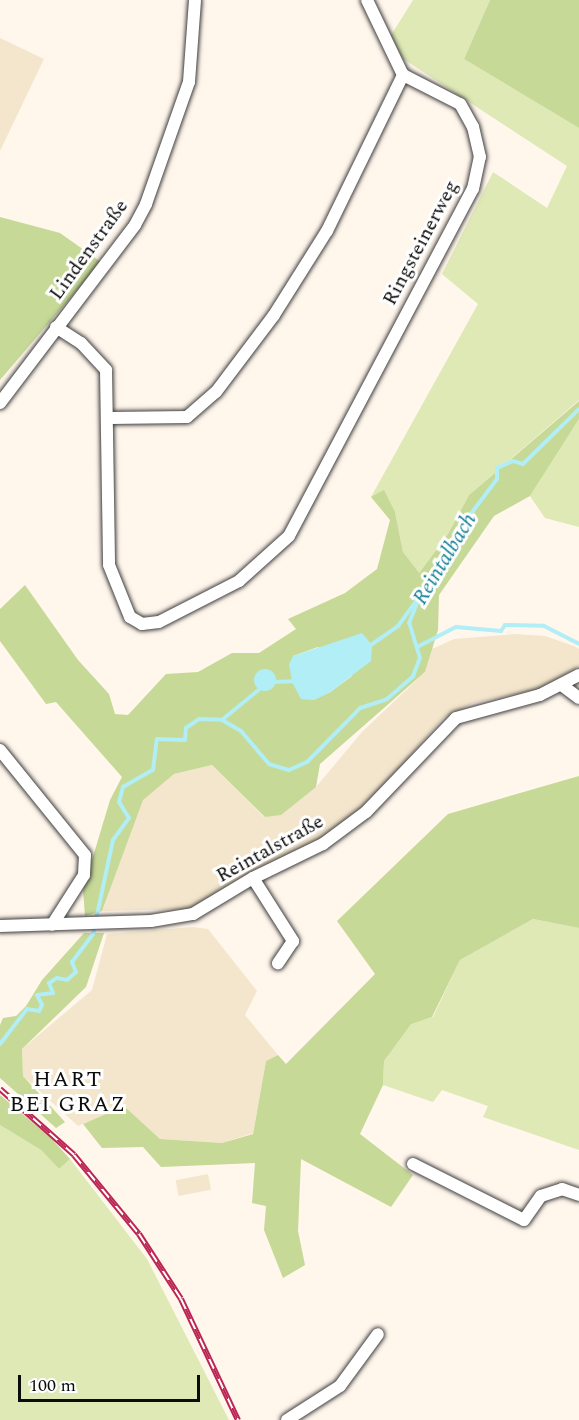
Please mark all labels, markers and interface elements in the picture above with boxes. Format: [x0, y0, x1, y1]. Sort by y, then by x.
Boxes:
street label: Ringsteinerweg [378, 176, 464, 310]
street label: Lindenstraße [44, 195, 134, 305]
water label: Reintalbach [408, 509, 482, 609]
street label: Reintalstraße [212, 810, 328, 888]
district label: HART BEI GRAZ [9, 1066, 127, 1118]
scale bar [21, 1363, 202, 1401]
text: 100 m [29, 1372, 76, 1399]

